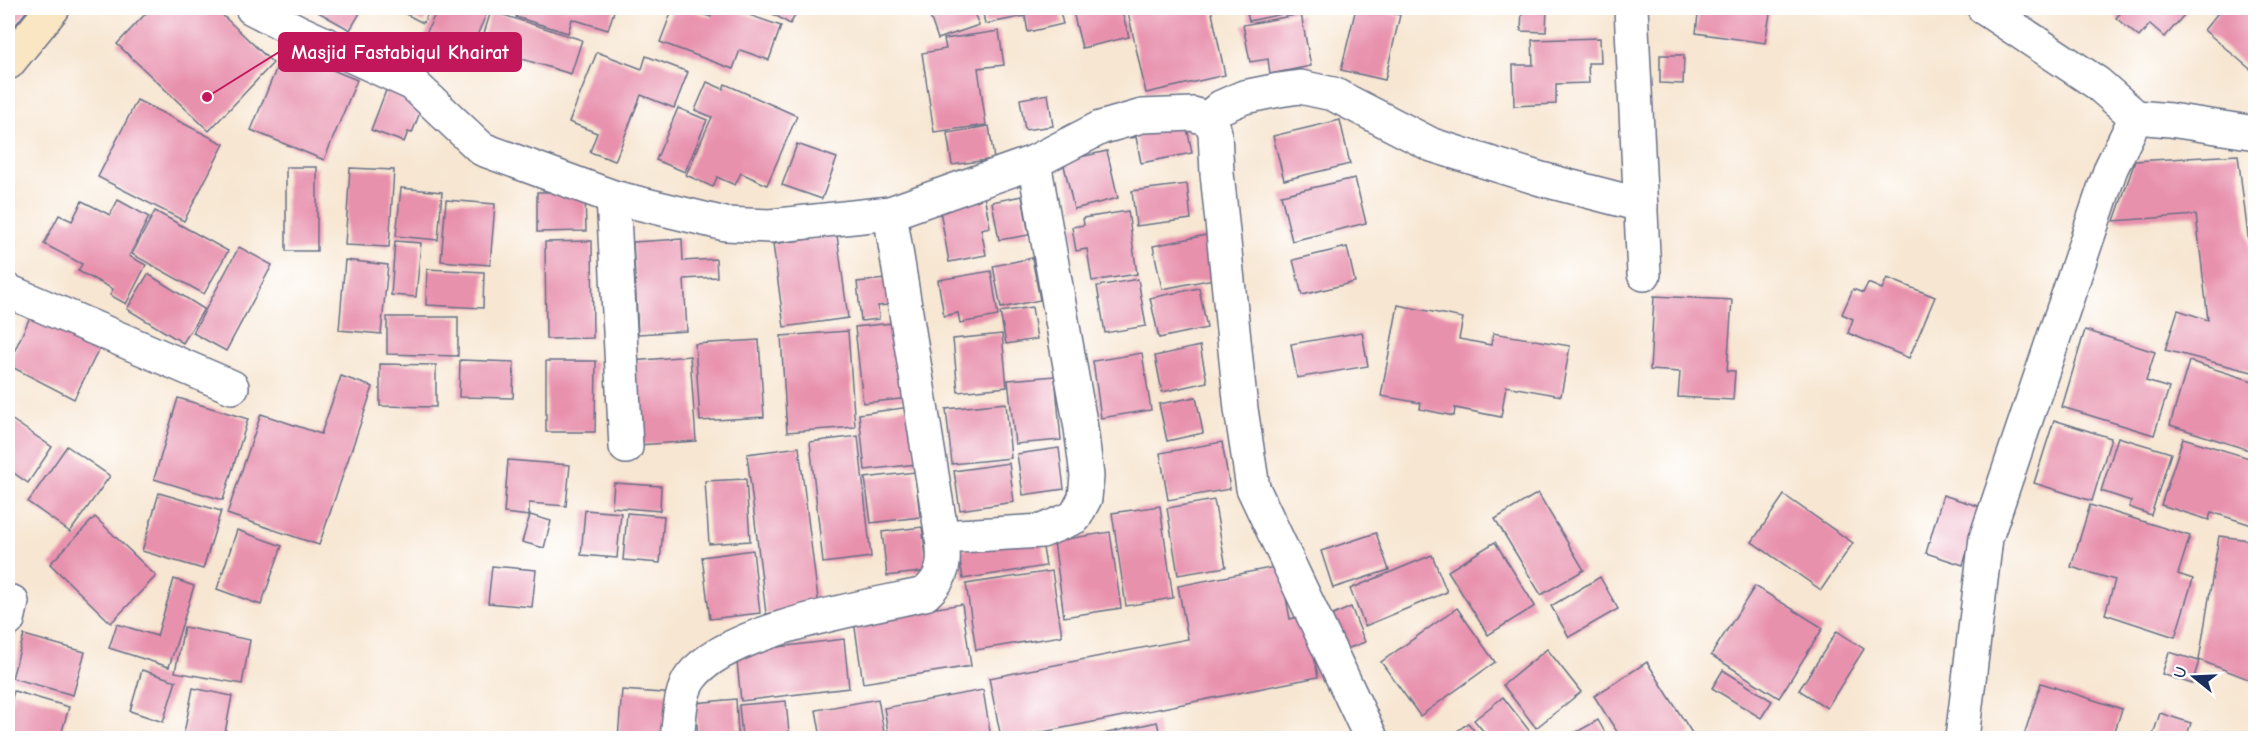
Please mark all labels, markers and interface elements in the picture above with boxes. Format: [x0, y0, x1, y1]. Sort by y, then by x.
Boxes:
callout: Masjid Fastabiqul Khairat [279, 33, 521, 71]
text: Masjid Fastabiqul Khairat [291, 41, 509, 64]
north arrow [2164, 647, 2224, 707]
text: U [2170, 665, 2191, 681]

